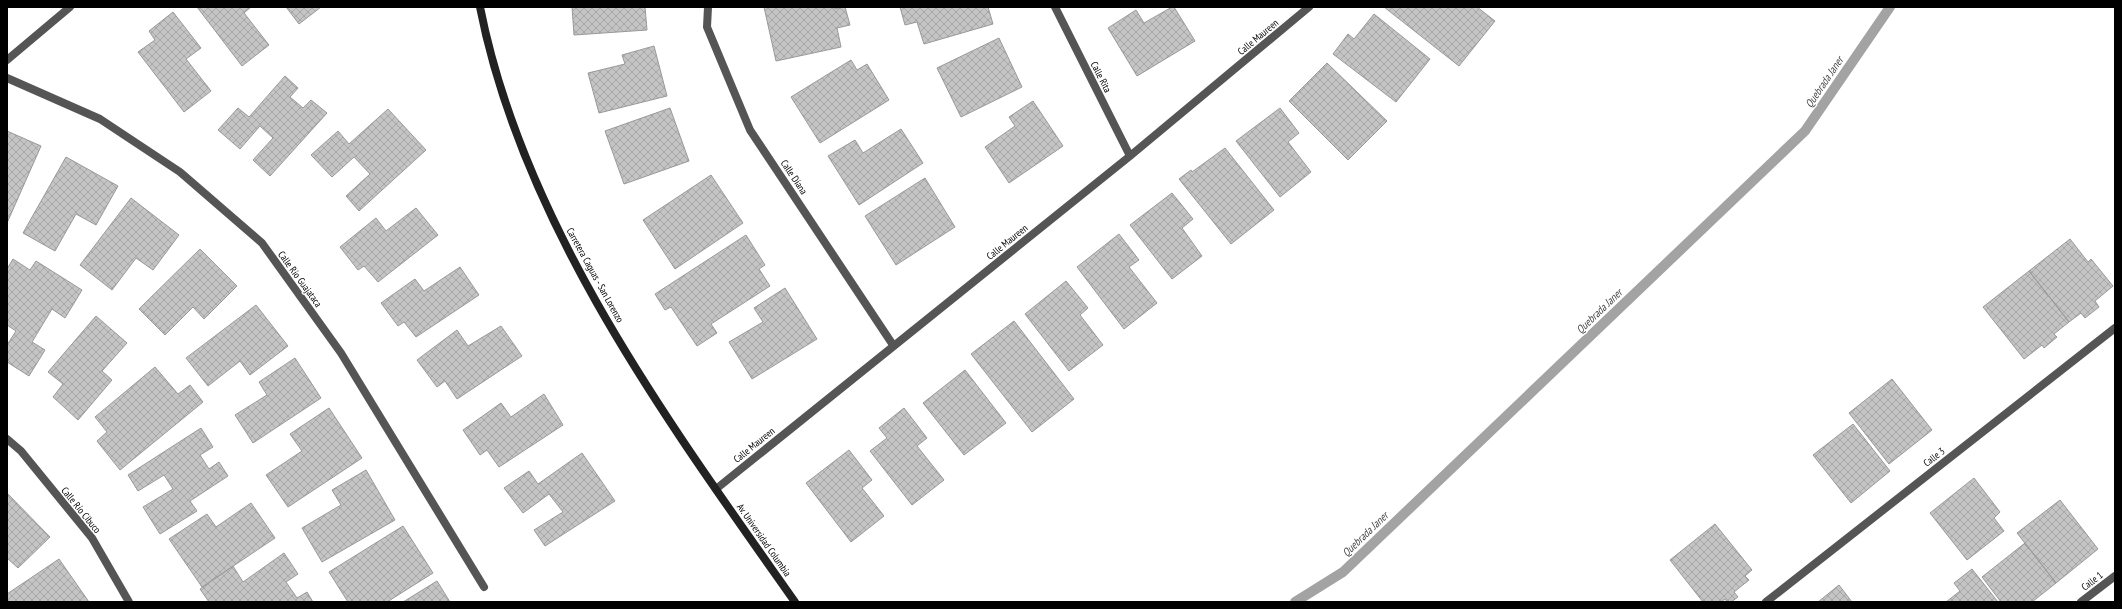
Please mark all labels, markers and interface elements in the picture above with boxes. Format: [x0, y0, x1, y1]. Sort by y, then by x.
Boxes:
street label: Calle Maureen [1235, 16, 1281, 58]
water label: Quebrada Janer [1802, 52, 1847, 110]
street label: Calle Rita [1088, 59, 1114, 95]
street label: Calle Diana [778, 157, 810, 197]
street label: Calle Maureen [984, 221, 1030, 263]
street label: Carretera Caguas - San Lorenzo [564, 225, 626, 325]
street label: Calle Río Guajataca [275, 248, 325, 310]
water label: Quebrada Janer [1573, 284, 1626, 336]
street label: Calle Maureen [731, 424, 777, 466]
street label: Calle 3 [1921, 445, 1947, 469]
street label: Calle Río Cibuco [58, 484, 104, 536]
street label: Av. Universidad Columbia [734, 501, 794, 579]
water label: Quebrada Janer [1339, 507, 1392, 559]
street label: Calle 1 [2079, 569, 2105, 593]

